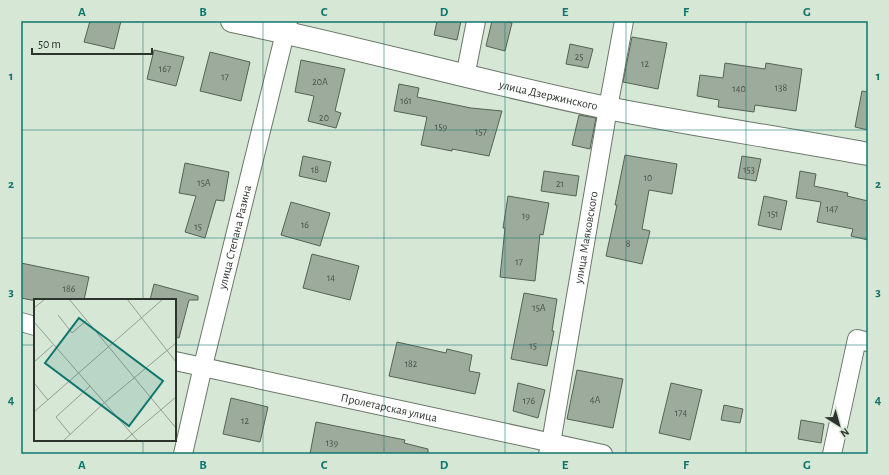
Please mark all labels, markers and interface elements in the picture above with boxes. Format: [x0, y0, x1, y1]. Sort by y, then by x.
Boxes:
text: A [78, 6, 86, 19]
text: B [199, 6, 207, 19]
text: C [321, 6, 328, 19]
text: D [440, 6, 449, 19]
text: E [562, 6, 569, 19]
text: F [683, 6, 690, 19]
text: G [803, 6, 811, 19]
scale bar [32, 30, 152, 56]
text: 50 m [38, 38, 61, 50]
house number: 25 [575, 52, 583, 62]
house number: 12 [641, 59, 649, 69]
house number: 167 [159, 64, 171, 74]
text: 1 [9, 70, 13, 83]
text: 1 [876, 70, 880, 83]
house number: 17 [221, 72, 229, 82]
house number: 20А [312, 77, 328, 87]
street label: улица Дзержинского [497, 78, 599, 112]
house number: 138 [775, 83, 787, 93]
house number: 140 [732, 84, 746, 94]
house number: 161 [400, 96, 412, 106]
house number: 20 [319, 113, 329, 123]
house number: 159 [435, 122, 447, 132]
house number: 157 [475, 127, 487, 137]
house number: 18 [311, 165, 319, 175]
house number: 153 [743, 165, 755, 175]
house number: 10 [644, 173, 652, 183]
text: 2 [8, 178, 14, 191]
house number: 15А [197, 178, 211, 188]
text: 2 [875, 178, 881, 191]
house number: 21 [556, 179, 564, 189]
street label: улица Степана Разина [216, 183, 253, 292]
street label: улица Маяковского [572, 190, 600, 285]
house number: 147 [826, 204, 838, 214]
house number: 151 [767, 209, 779, 219]
house number: 19 [522, 211, 530, 221]
house number: 16 [301, 220, 309, 230]
house number: 15 [194, 222, 202, 232]
house number: 8 [626, 239, 631, 249]
house number: 17 [515, 257, 523, 267]
house number: 14 [327, 273, 335, 283]
house number: 186 [63, 284, 76, 294]
text: 3 [8, 286, 14, 299]
text: 3 [875, 286, 881, 299]
inset map [34, 299, 176, 441]
house number: 15А [532, 303, 546, 313]
house number: 15 [529, 341, 537, 351]
house number: 182 [405, 359, 418, 369]
street label: Пролетарская улица [340, 391, 439, 424]
text: 4 [8, 394, 15, 407]
text: 4 [875, 394, 882, 407]
house number: 4А [590, 395, 600, 405]
house number: 176 [523, 396, 535, 406]
north arrow [819, 405, 859, 445]
house number: 174 [675, 408, 687, 418]
house number: 12 [241, 416, 249, 426]
text: N [838, 426, 851, 439]
house number: 139 [326, 438, 338, 448]
text: A [78, 459, 86, 472]
text: B [199, 459, 207, 472]
text: C [321, 459, 328, 472]
text: D [440, 459, 449, 472]
text: E [562, 459, 569, 472]
text: F [683, 459, 690, 472]
text: G [803, 459, 811, 472]

